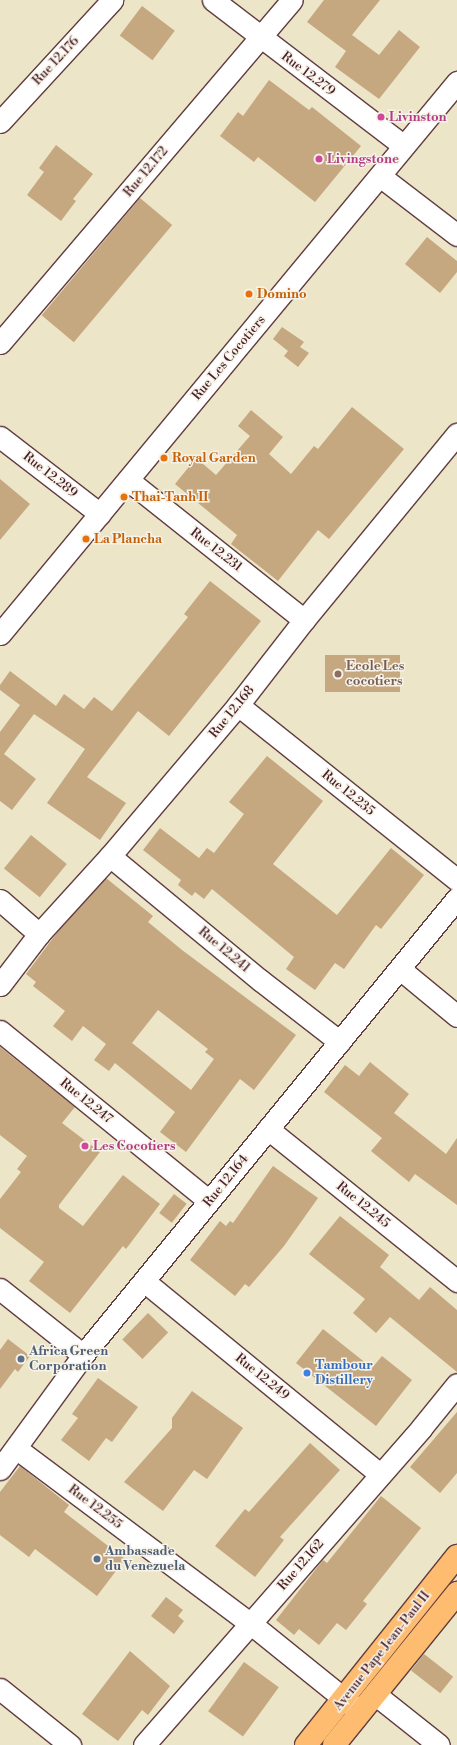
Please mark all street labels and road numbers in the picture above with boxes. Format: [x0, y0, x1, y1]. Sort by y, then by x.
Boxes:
street label: Rue 12.176 [29, 33, 83, 89]
street label: Rue 12.279 [278, 49, 338, 99]
street label: Rue 12.172 [120, 144, 172, 200]
street label: Rue Les Cocotiers [189, 312, 269, 404]
street label: Rue 12.289 [20, 449, 80, 501]
street label: Rue 12.231 [187, 525, 245, 575]
street label: Rue 12.168 [206, 683, 258, 741]
street label: Rue 12.235 [318, 767, 378, 819]
street label: Rue 12.241 [195, 924, 253, 976]
street label: Rue 12.247 [57, 1075, 115, 1127]
street label: Rue 12.164 [200, 1152, 252, 1210]
street label: Rue 12.245 [333, 1179, 393, 1231]
street label: Rue 12.249 [232, 1350, 292, 1404]
street label: Rue 12.255 [65, 1482, 125, 1532]
street label: Rue 12.162 [275, 1536, 327, 1594]
street label: Avenue Pape Jean-Paul II [331, 1588, 433, 1714]

